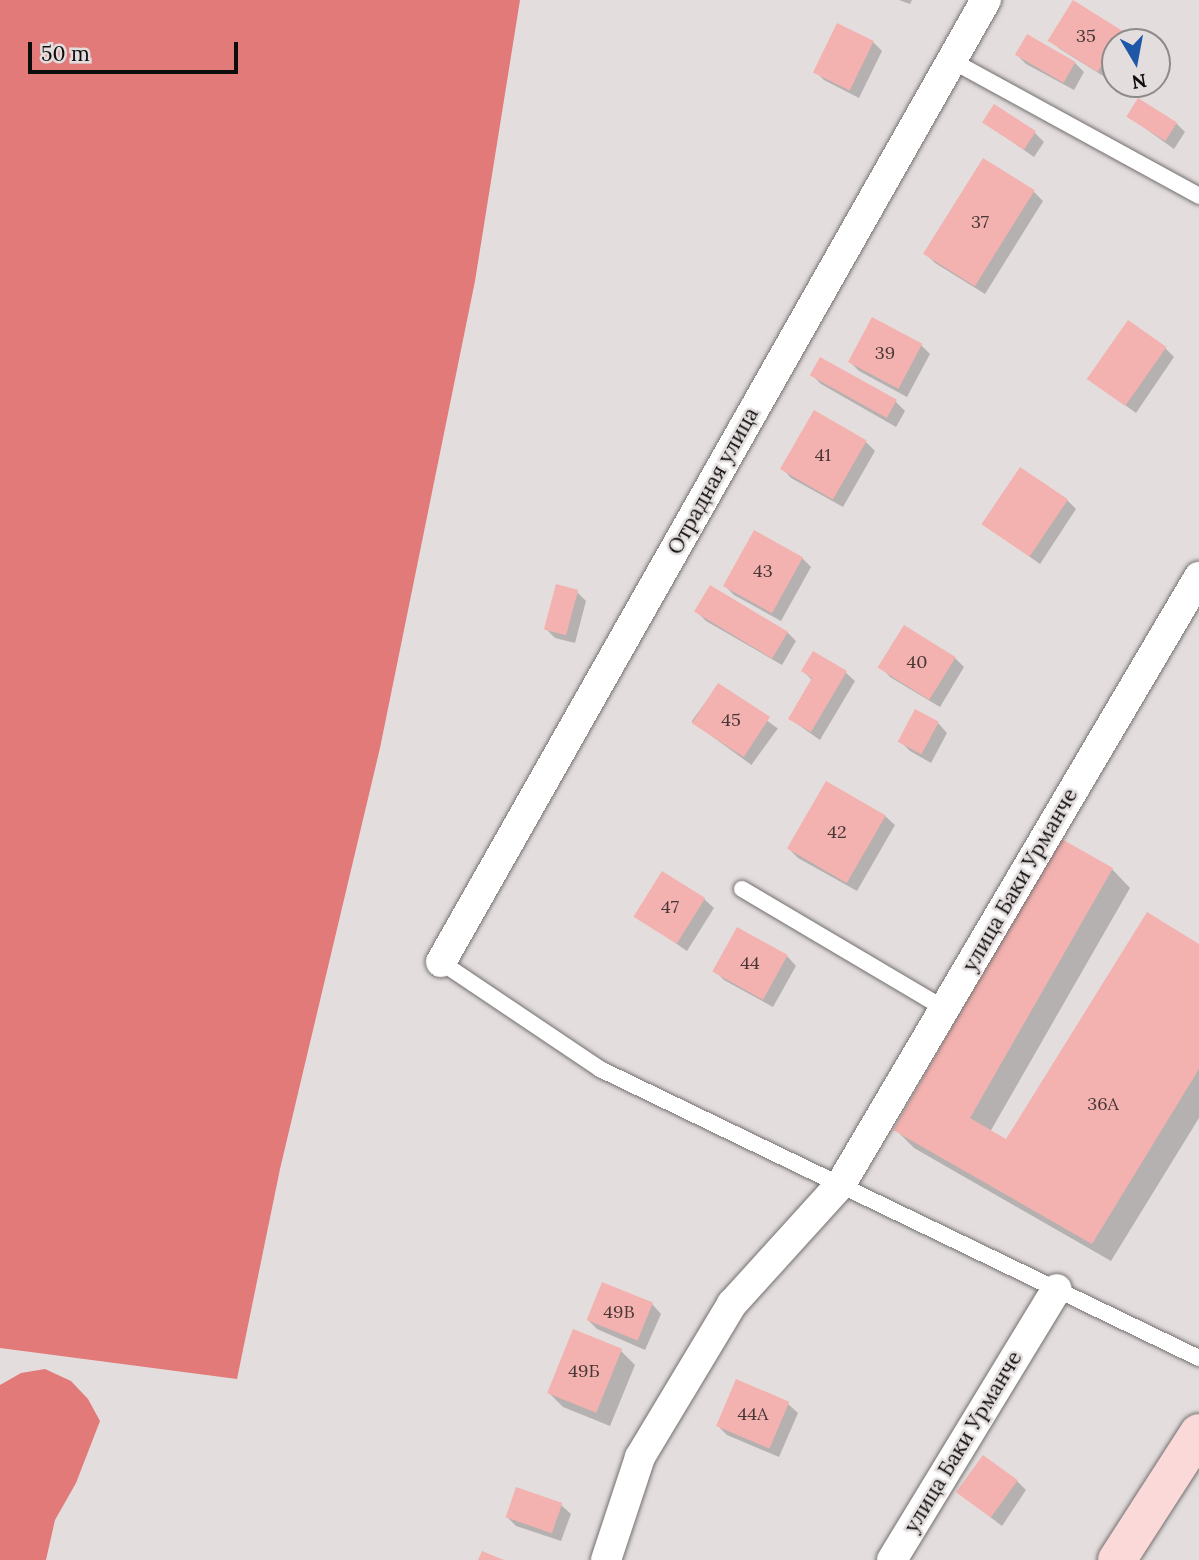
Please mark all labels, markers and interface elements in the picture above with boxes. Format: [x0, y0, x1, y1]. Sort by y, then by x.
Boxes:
house number: 35 [1076, 25, 1096, 47]
scale bar [32, 28, 242, 72]
north arrow [1101, 28, 1171, 98]
text: 50 m [41, 40, 90, 67]
text: N [1130, 69, 1149, 95]
house number: 37 [971, 211, 989, 233]
house number: 39 [875, 342, 895, 364]
street label: Отрадная улица [662, 403, 764, 559]
house number: 41 [815, 444, 831, 466]
house number: 43 [753, 560, 773, 582]
house number: 40 [907, 651, 927, 673]
house number: 45 [721, 709, 741, 731]
street label: улица Баки Урманче [957, 784, 1083, 976]
house number: 42 [827, 821, 847, 843]
house number: 47 [661, 896, 679, 918]
house number: 44 [740, 952, 760, 974]
house number: 36А [1087, 1093, 1119, 1115]
house number: 49В [603, 1301, 635, 1323]
street label: улица Баки Урманче [899, 1347, 1027, 1537]
house number: 49Б [568, 1360, 600, 1382]
house number: 44А [738, 1403, 768, 1425]

